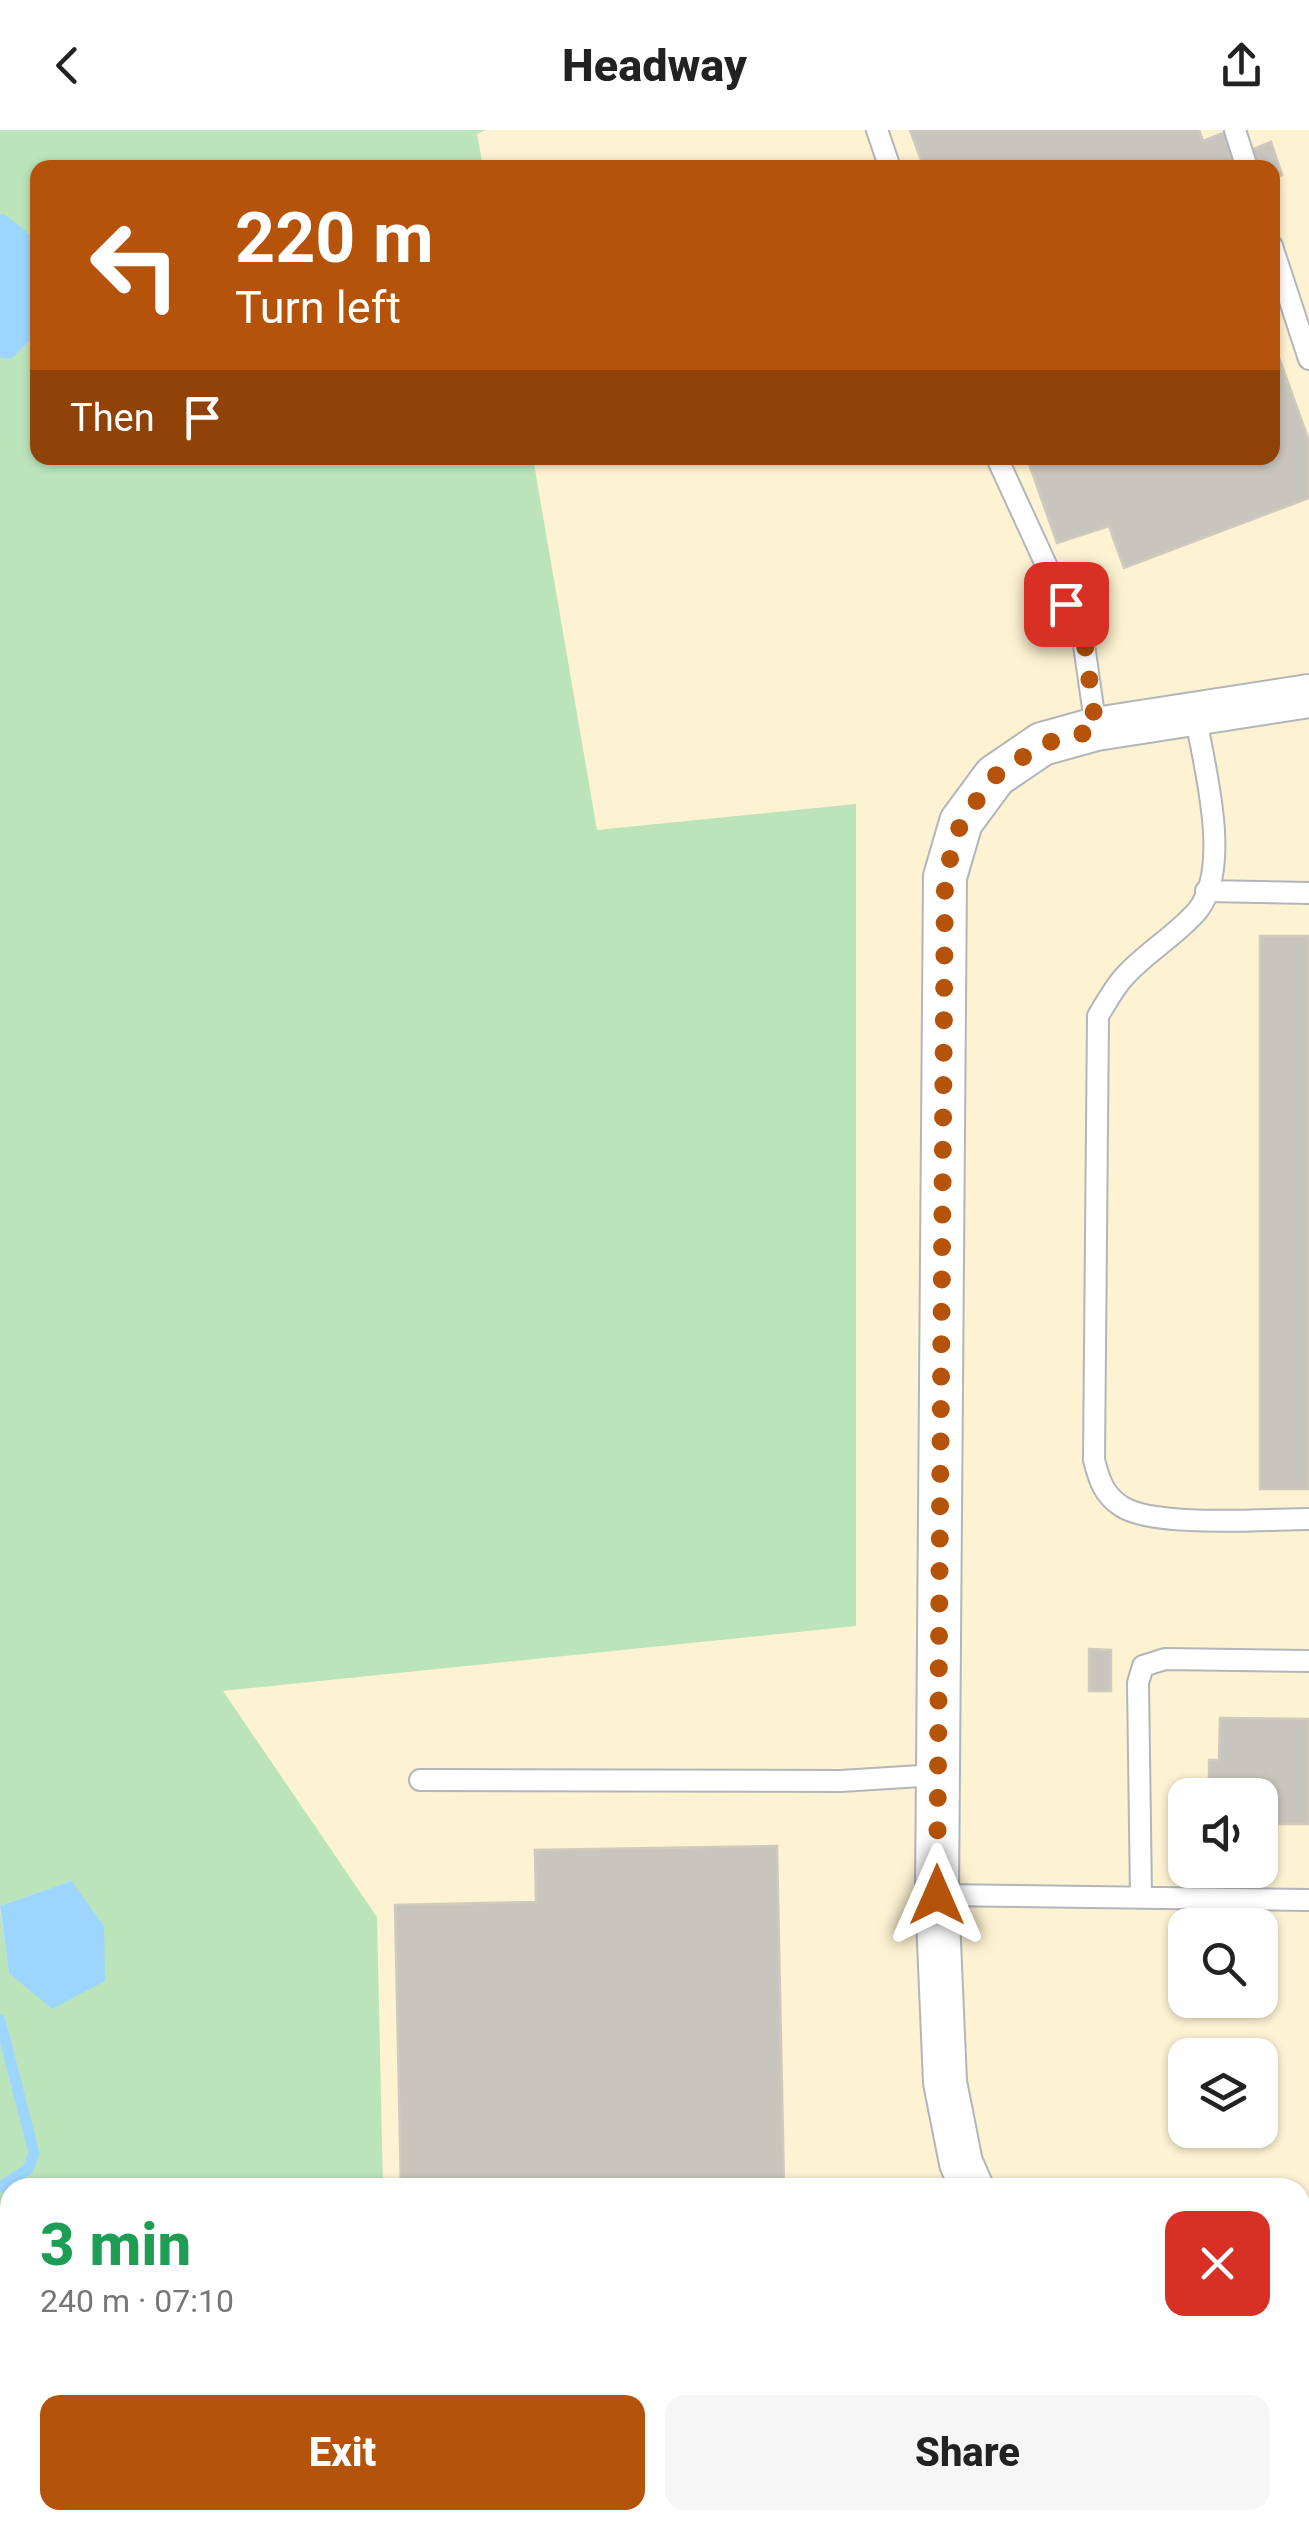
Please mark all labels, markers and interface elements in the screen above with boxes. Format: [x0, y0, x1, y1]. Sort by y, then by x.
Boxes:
icon: back [40, 38, 95, 93]
icon: share [1214, 38, 1269, 93]
text: Headway [562, 39, 747, 92]
text: 220 m [235, 197, 434, 279]
icon: left [70, 200, 200, 330]
text: Turn left [235, 281, 401, 334]
icon: arrive [175, 390, 230, 445]
text: Then [70, 396, 155, 440]
pin [1024, 562, 1109, 647]
icon: arrive [1039, 577, 1094, 632]
map controls [1168, 1778, 1278, 2148]
button: sound [1168, 1778, 1278, 1888]
position arrow [885, 1843, 989, 1947]
button: search [1168, 1908, 1278, 2018]
button: layers [1168, 2038, 1278, 2148]
text: 3 min [40, 2209, 191, 2280]
button: close [1165, 2211, 1270, 2316]
text: 240 m · 07:10 [40, 2282, 234, 2320]
button: Exit [40, 2395, 645, 2510]
button: Share [665, 2395, 1270, 2510]

